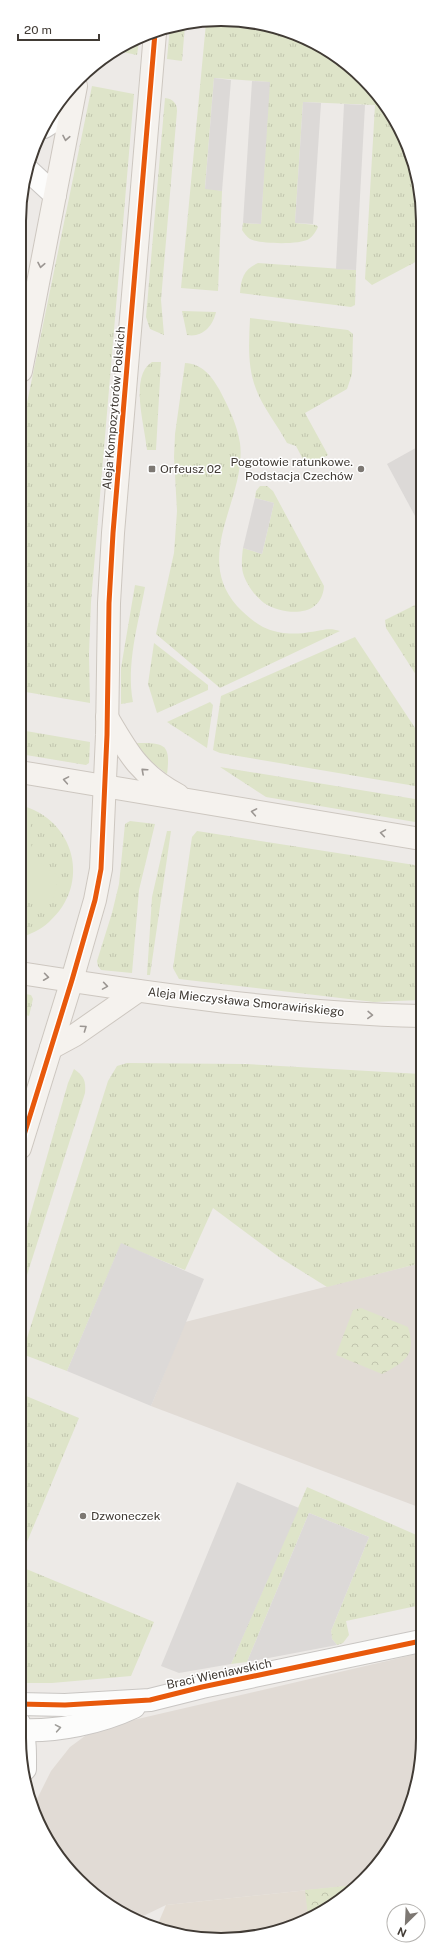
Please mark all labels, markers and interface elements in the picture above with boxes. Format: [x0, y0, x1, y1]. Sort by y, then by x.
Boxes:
scale bar [18, 16, 99, 42]
text: 20 m [24, 23, 52, 37]
one-way arrow [62, 135, 71, 141]
one-way arrow [38, 262, 46, 269]
street label: Aleja Kompozytorów Polskich [100, 326, 128, 490]
place label: Pogotowie ratunkowe. Podstacja Czechów [230, 455, 354, 483]
place label: Orfeusz 02 [160, 462, 221, 476]
marker: Orfeusz 02 [147, 464, 157, 474]
marker: Pogotowie ratunkowe. Podstacja Czechów [356, 464, 366, 474]
one-way arrow [141, 768, 149, 776]
one-way arrow [63, 776, 70, 784]
one-way arrow [251, 808, 258, 817]
one-way arrow [380, 829, 386, 838]
one-way arrow [43, 972, 49, 981]
one-way arrow [102, 981, 108, 989]
street label: Aleja Mieczysława Smorawińskiego [147, 985, 345, 1019]
one-way arrow [367, 1010, 373, 1019]
one-way arrow [80, 1025, 87, 1033]
place label: Dzwoneczek [91, 1509, 161, 1523]
marker: Dzwoneczek [78, 1511, 88, 1521]
street label: Braci Wieniawskich [165, 1656, 273, 1692]
one-way arrow [55, 1724, 61, 1733]
north arrow [386, 1903, 426, 1943]
text: N [396, 1925, 408, 1939]

